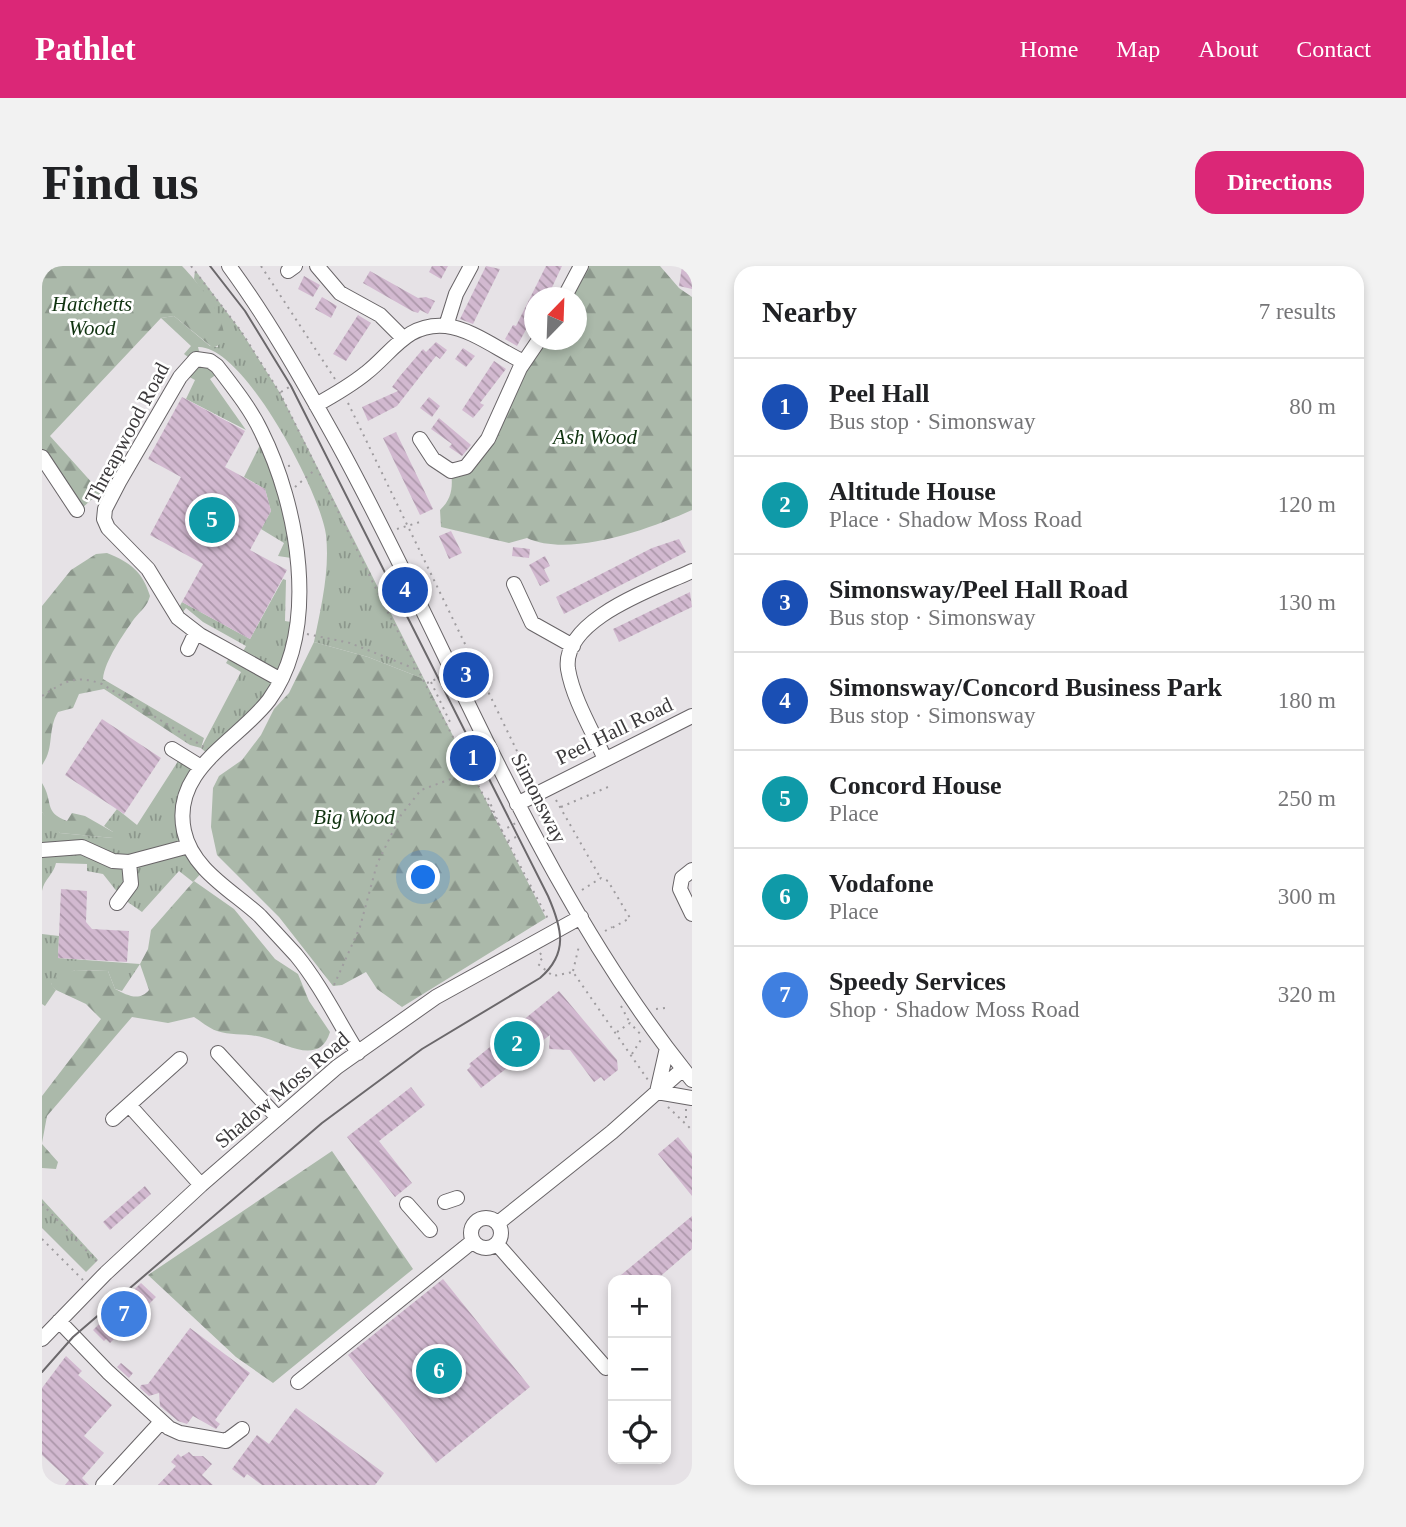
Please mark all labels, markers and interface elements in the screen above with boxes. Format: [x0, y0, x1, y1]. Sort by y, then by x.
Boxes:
text: Pathlet [35, 31, 136, 67]
text: Home [1020, 36, 1078, 62]
text: Map [1116, 36, 1160, 62]
text: About [1198, 36, 1258, 62]
text: Contact [1296, 36, 1371, 62]
button: Directions [1195, 151, 1364, 214]
text: Find us [42, 155, 199, 210]
north arrow [524, 287, 587, 350]
park label: Hatchetts Wood [51, 292, 132, 340]
text: Nearby [762, 295, 857, 328]
text: 7 results [1259, 299, 1336, 324]
street label: Threapwood Road [80, 358, 174, 507]
text: Peel Hall [829, 379, 929, 408]
text: 1 [779, 394, 791, 419]
text: 80 m [1289, 394, 1336, 419]
text: Bus stop · Simonsway [829, 409, 1035, 434]
park label: Ash Wood [551, 425, 637, 449]
text: Altitude House [829, 477, 996, 506]
text: 2 [779, 492, 791, 517]
text: 120 m [1278, 492, 1336, 517]
pin: 5 [189, 494, 235, 546]
text: Place · Shadow Moss Road [829, 507, 1082, 532]
pin: 4 [382, 564, 428, 616]
text: Simonsway/Peel Hall Road [829, 575, 1128, 604]
text: 3 [779, 590, 791, 615]
text: 130 m [1278, 590, 1336, 615]
text: Bus stop · Simonsway [829, 605, 1035, 630]
pin: 3 [443, 649, 489, 701]
text: Simonsway/Concord Business Park [829, 673, 1222, 702]
text: 4 [779, 688, 791, 713]
text: 180 m [1278, 688, 1336, 713]
street label: Peel Hall Road [552, 692, 677, 770]
text: Bus stop · Simonsway [829, 703, 1035, 728]
pin: 1 [450, 732, 496, 784]
street label: Simonsway [506, 749, 572, 848]
text: Concord House [829, 771, 1002, 800]
text: 5 [779, 786, 791, 811]
text: 250 m [1278, 786, 1336, 811]
text: Place [829, 801, 879, 826]
park label: Big Wood [313, 805, 395, 829]
your location [406, 860, 440, 894]
text: Vodafone [829, 869, 934, 898]
text: 6 [779, 884, 791, 909]
text: 300 m [1278, 884, 1336, 909]
text: Place [829, 899, 879, 924]
text: Speedy Services [829, 967, 1006, 996]
text: 7 [779, 982, 791, 1007]
text: 320 m [1278, 982, 1336, 1007]
text: Shop · Shadow Moss Road [829, 997, 1079, 1022]
pin: 2 [494, 1018, 540, 1070]
street label: Shadow Moss Road [210, 1026, 354, 1153]
map controls [608, 1275, 671, 1464]
button: + [608, 1275, 671, 1338]
pin: 7 [101, 1288, 147, 1340]
button: − [608, 1338, 671, 1401]
pin: 6 [416, 1345, 462, 1397]
button: locate [608, 1401, 671, 1464]

